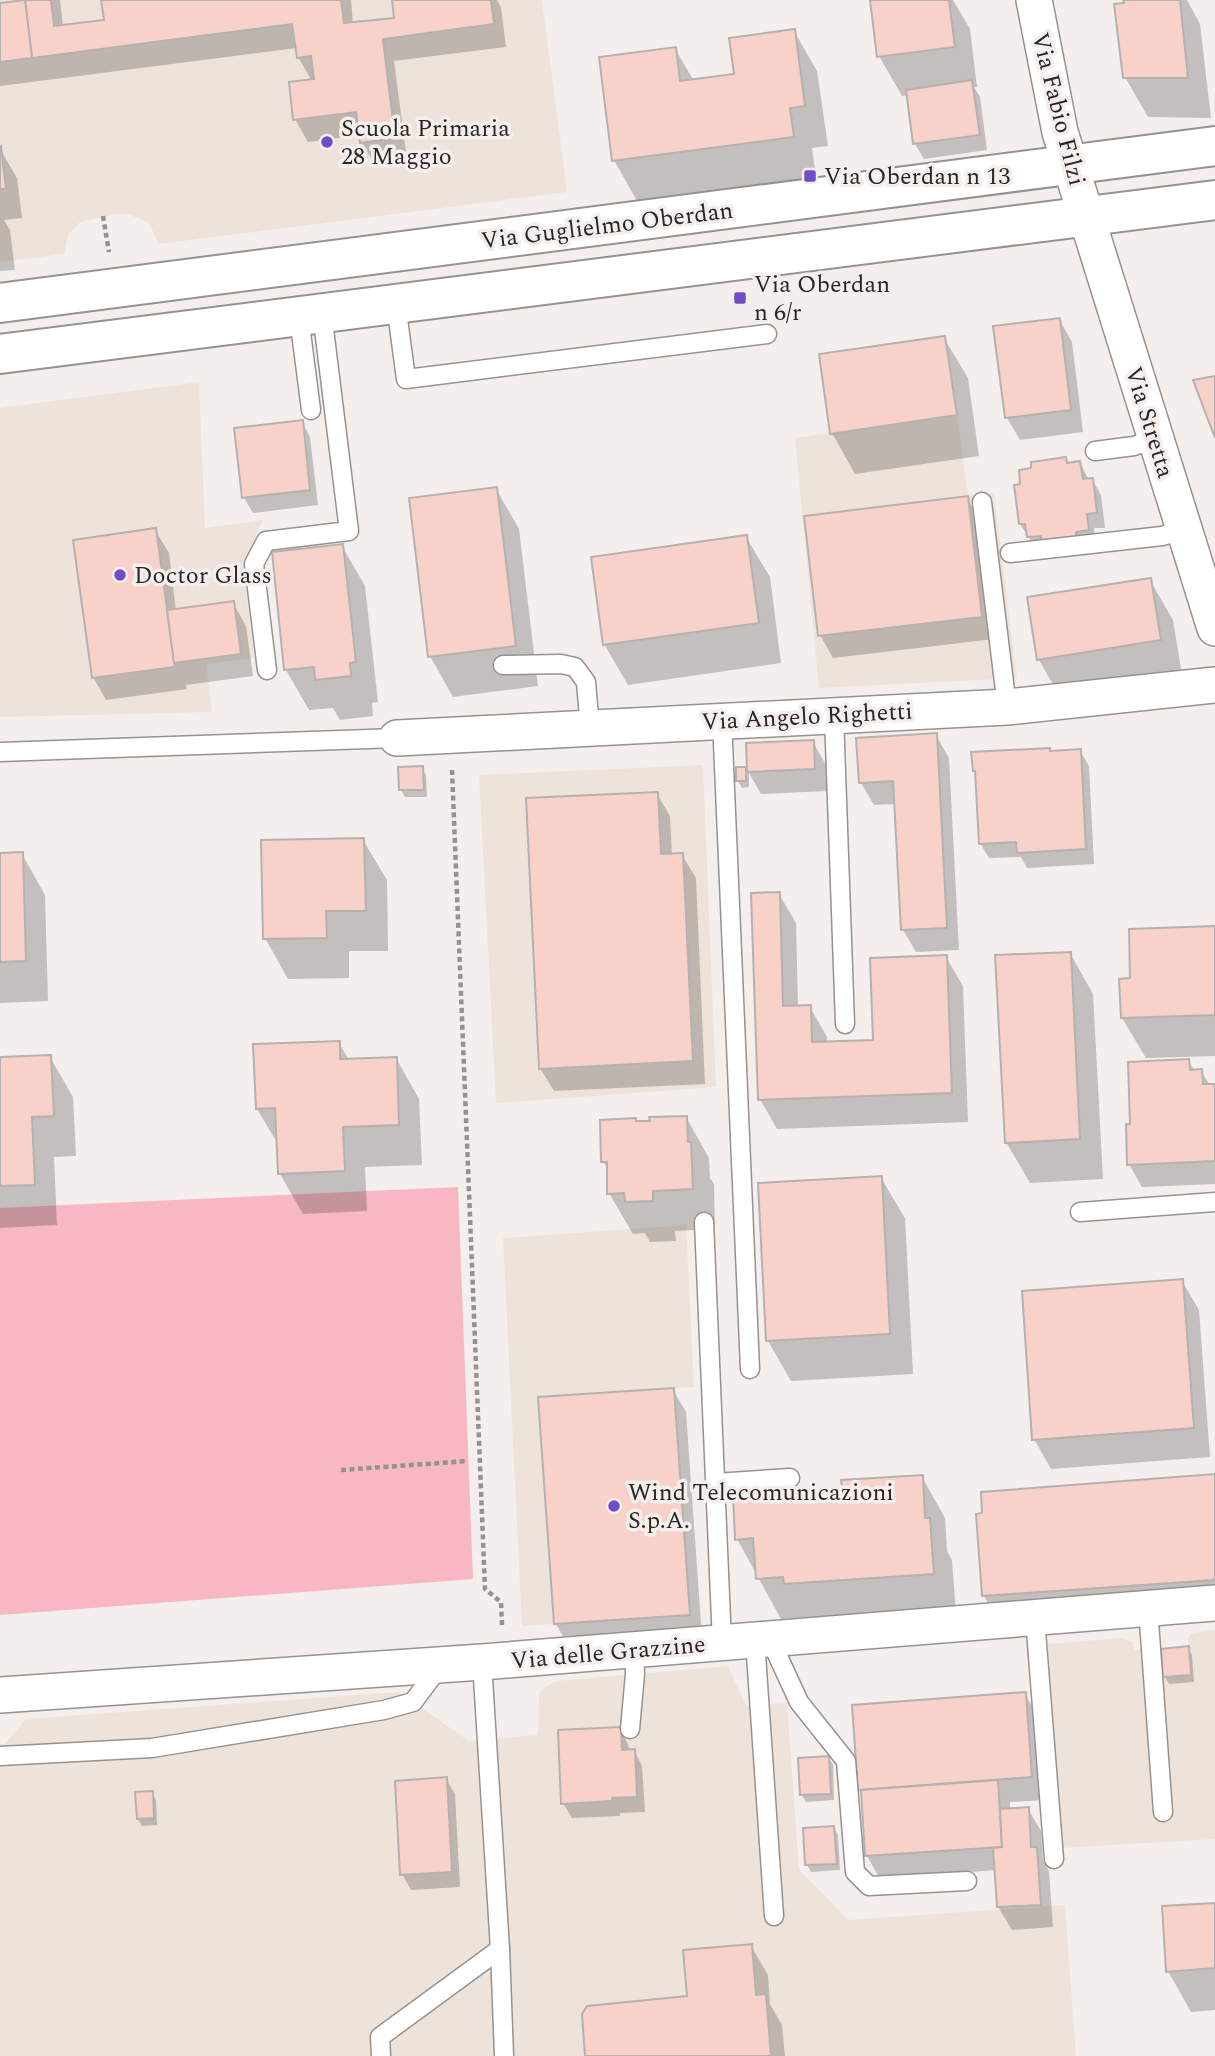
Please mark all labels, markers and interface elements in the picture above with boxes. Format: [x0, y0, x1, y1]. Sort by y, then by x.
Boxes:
street label: Via Fabio Filzi [1022, 29, 1094, 190]
place label: Scuola Primaria 28 Maggio [341, 111, 510, 175]
marker: Scuola Primaria 28 Maggio [319, 134, 335, 150]
place label: Via Oberdan n 13 [824, 159, 1010, 195]
marker: Via Oberdan n 13 [802, 168, 818, 184]
street label: Via Guglielmo Oberdan [479, 193, 735, 259]
place label: Via Oberdan n 6/r [754, 267, 890, 331]
marker: Via Oberdan n 6/r [732, 290, 748, 306]
street label: Via Stretta [1115, 362, 1183, 483]
place label: Doctor Glass [134, 558, 272, 594]
marker: Doctor Glass [112, 567, 128, 583]
street label: Via Angelo Righetti [700, 693, 914, 741]
place label: Wind Telecomunicazioni S.p.A. [628, 1475, 894, 1539]
marker: Wind Telecomunicazioni S.p.A. [606, 1498, 622, 1514]
street label: Via delle Grazzine [509, 1627, 707, 1679]

